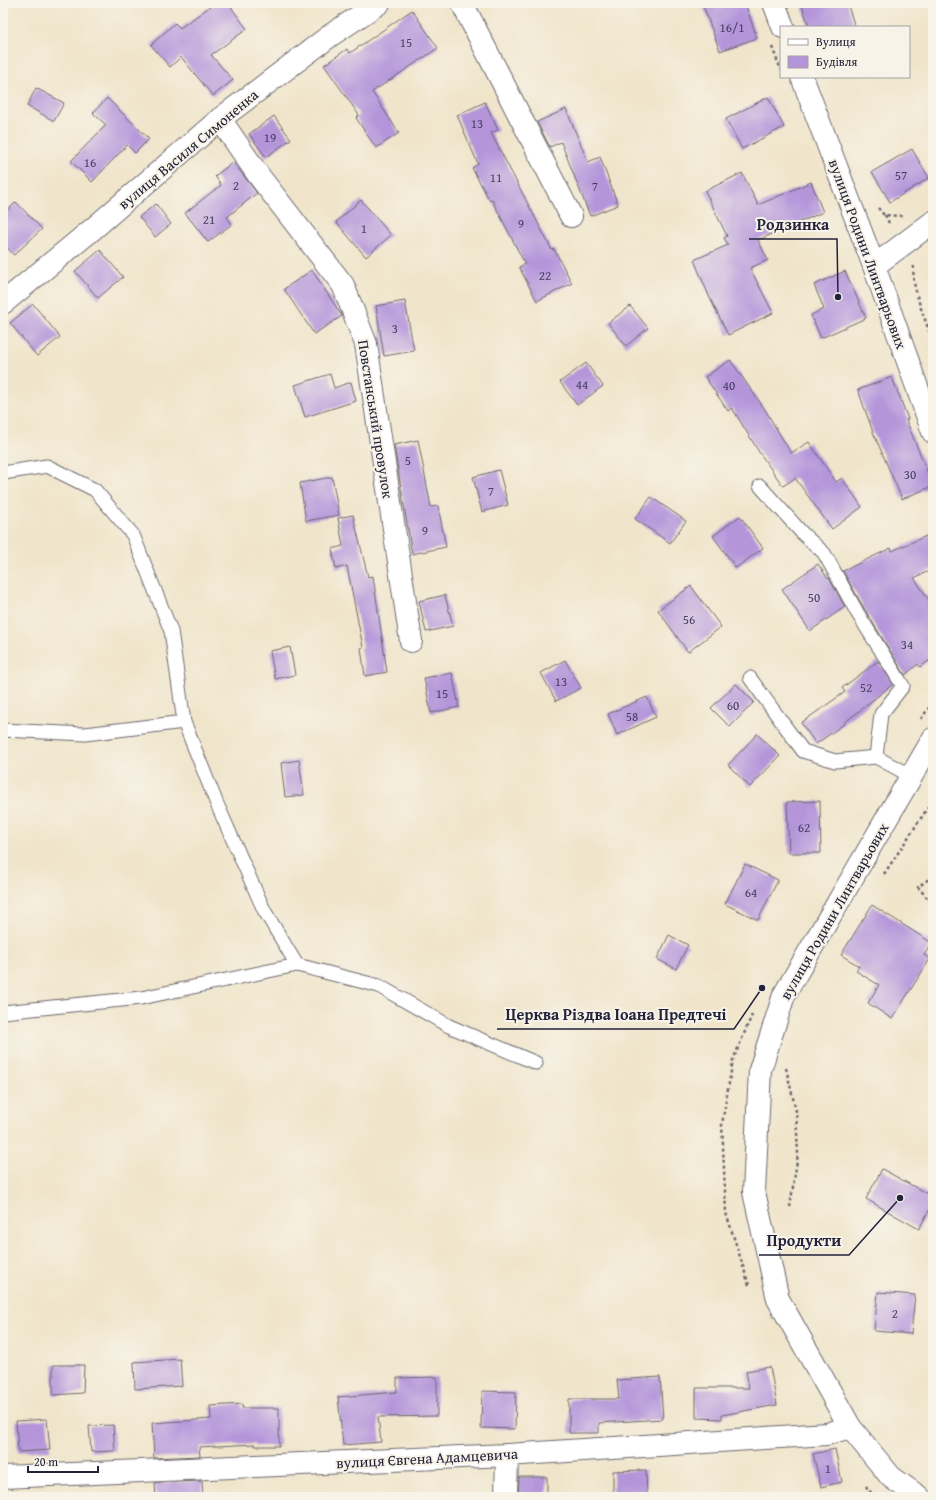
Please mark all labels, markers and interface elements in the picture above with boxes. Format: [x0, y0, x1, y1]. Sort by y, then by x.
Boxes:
house number: 16/1 [720, 18, 744, 37]
legend [780, 26, 910, 78]
house number: 15 [400, 33, 412, 52]
text: Вулиця [816, 33, 856, 50]
text: Будівля [816, 53, 857, 70]
street label: вулиця Василя Симоненка [114, 84, 263, 214]
house number: 13 [471, 114, 483, 133]
house number: 19 [264, 128, 276, 147]
house number: 16 [84, 153, 96, 172]
street label: вулиця Родини Линтварьових [824, 156, 912, 352]
house number: 57 [895, 166, 907, 185]
house number: 11 [490, 168, 502, 187]
house number: 2 [233, 176, 239, 195]
house number: 7 [592, 177, 598, 196]
house number: 21 [203, 210, 215, 229]
callout: Родзинка [749, 211, 837, 239]
text: Родзинка [757, 212, 830, 236]
house number: 9 [518, 214, 524, 233]
house number: 1 [361, 219, 367, 238]
house number: 22 [539, 266, 551, 285]
house number: 3 [392, 319, 398, 338]
street label: Повстанський провулок [353, 338, 399, 500]
house number: 44 [576, 375, 588, 394]
house number: 40 [723, 376, 735, 395]
house number: 5 [405, 451, 411, 470]
house number: 30 [904, 465, 916, 484]
house number: 7 [488, 482, 494, 501]
house number: 9 [422, 521, 428, 540]
house number: 50 [808, 588, 820, 607]
house number: 56 [683, 610, 695, 629]
house number: 34 [901, 635, 913, 654]
house number: 13 [555, 672, 567, 691]
house number: 52 [860, 678, 872, 697]
house number: 15 [436, 684, 448, 703]
house number: 60 [727, 696, 739, 715]
house number: 58 [626, 707, 638, 726]
street label: вулиця Родини Линтварьових [775, 818, 893, 1003]
house number: 62 [798, 818, 810, 837]
house number: 64 [745, 883, 757, 902]
callout: Церква Різдва Іоана Предтечі [497, 1001, 734, 1029]
text: Церква Різдва Іоана Предтечі [505, 1002, 727, 1026]
callout: Продукти [759, 1227, 849, 1255]
text: Продукти [767, 1228, 841, 1252]
house number: 2 [892, 1304, 898, 1323]
street label: вулиця Євгена Адамцевича [336, 1443, 519, 1473]
scale bar [28, 1448, 98, 1474]
text: 20 m [34, 1453, 58, 1470]
house number: 1 [825, 1459, 831, 1478]

